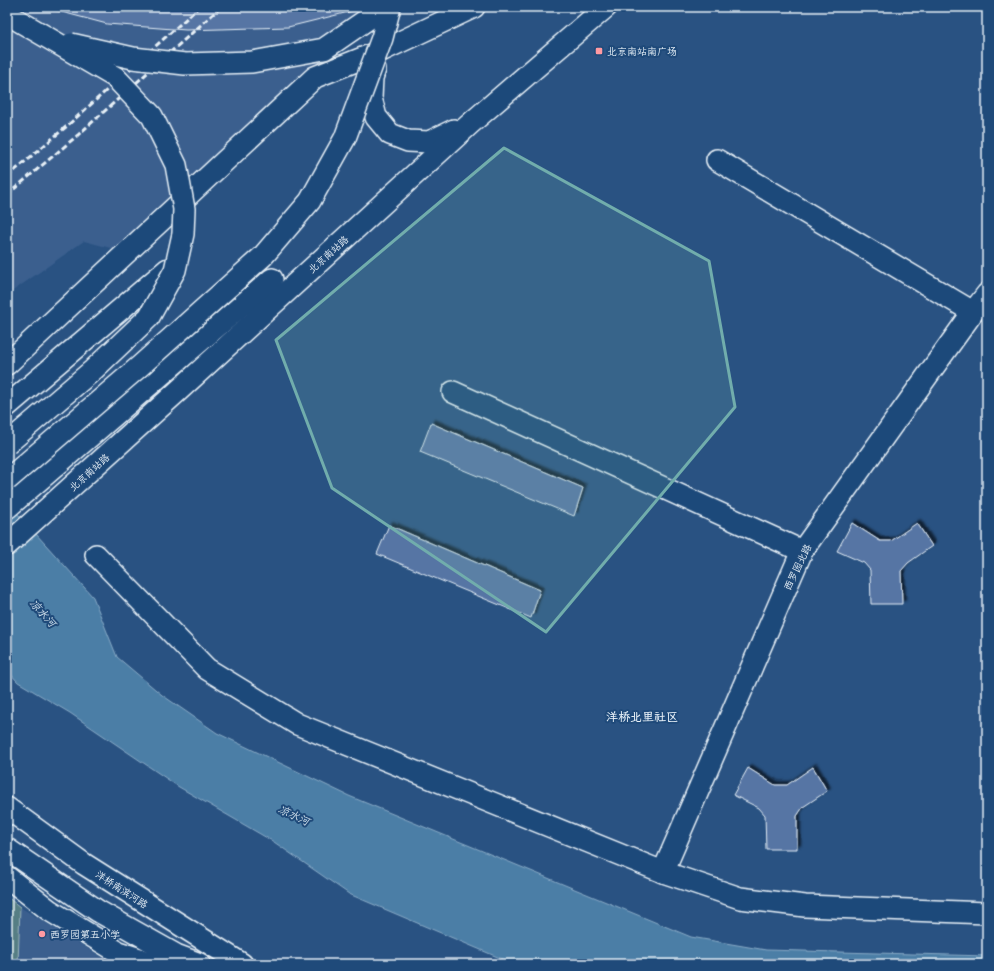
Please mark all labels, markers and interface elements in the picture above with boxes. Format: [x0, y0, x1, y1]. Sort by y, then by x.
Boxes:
marker: 北京南站南广场 [594, 46, 604, 56]
place label: 北京南站南广场 [607, 46, 677, 58]
street label: 北京南站路 [306, 234, 351, 276]
street label: 北京南站路 [67, 452, 112, 494]
street label: 西罗园北路 [782, 542, 814, 593]
water label: 凉水河 [27, 597, 60, 631]
district label: 洋桥北里社区 [606, 710, 678, 725]
water label: 凉水河 [276, 803, 313, 829]
street label: 洋桥南滨河路 [93, 868, 150, 911]
marker: 西罗园第五小学 [37, 929, 47, 939]
place label: 西罗园第五小学 [50, 929, 120, 941]

